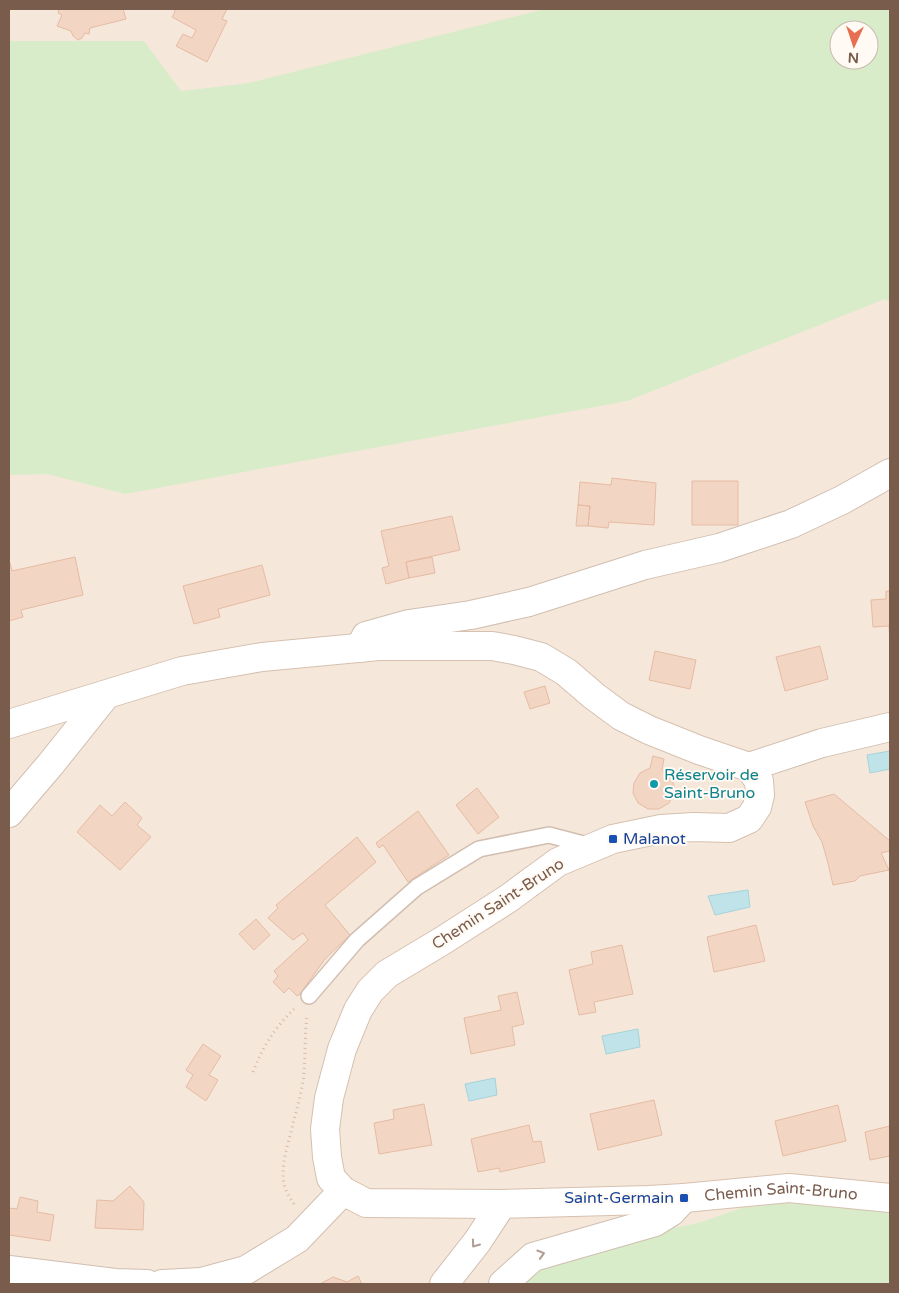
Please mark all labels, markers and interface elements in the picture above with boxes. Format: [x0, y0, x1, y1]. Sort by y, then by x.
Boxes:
north arrow [829, 20, 879, 70]
text: N [847, 49, 859, 66]
place label: Réservoir de Saint-Bruno [664, 765, 759, 803]
marker: Réservoir de Saint-Bruno [648, 778, 660, 790]
place label: Malanot [623, 829, 686, 849]
marker: Malanot [607, 833, 619, 845]
street label: Chemin Saint-Bruno [428, 854, 568, 954]
street label: Chemin Saint-Bruno [703, 1178, 859, 1206]
place label: Saint-Germain [564, 1188, 674, 1208]
marker: Saint-Germain [678, 1192, 690, 1204]
one-way arrow [472, 1239, 481, 1248]
one-way arrow [536, 1250, 544, 1260]

